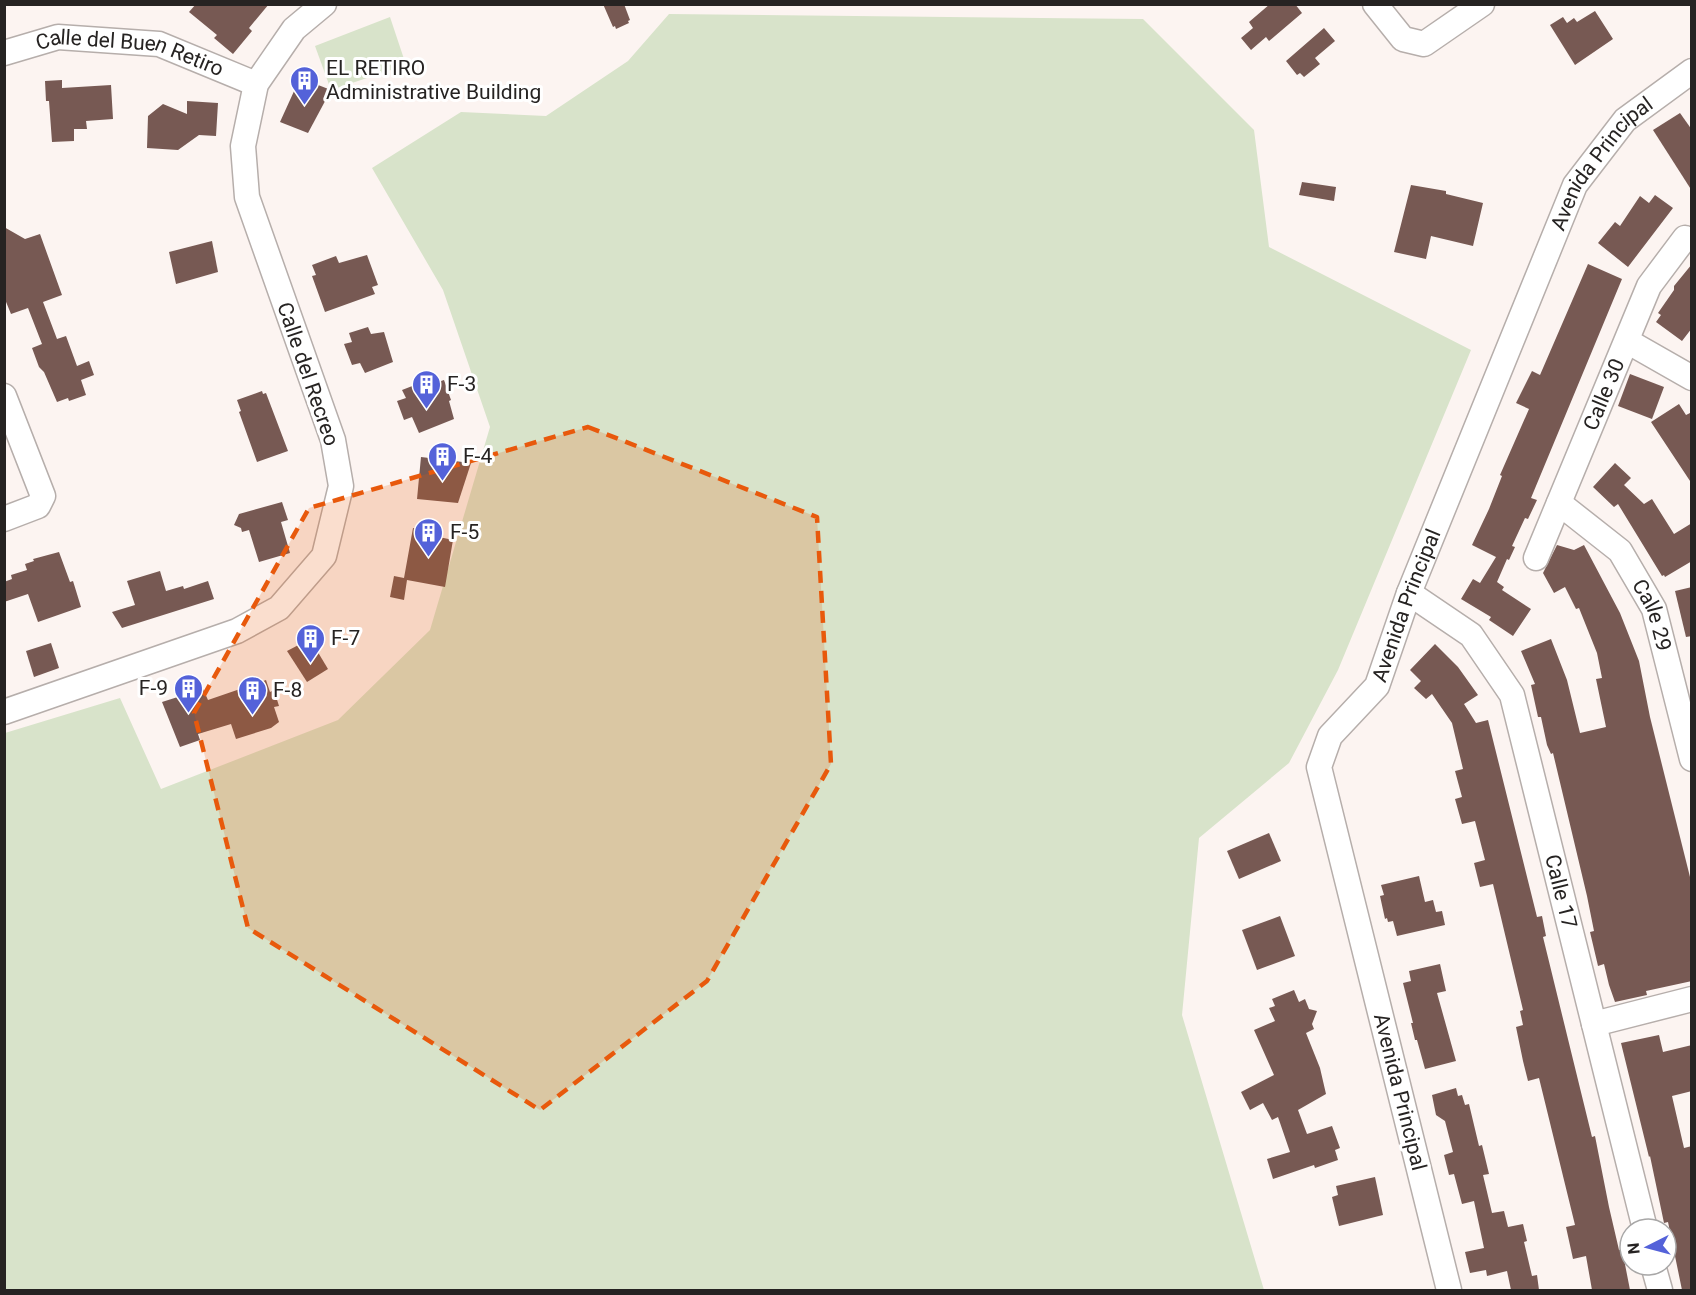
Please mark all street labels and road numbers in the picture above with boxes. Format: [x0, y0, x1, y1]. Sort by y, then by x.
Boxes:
street label: Calle del Buen Retiro [33, 25, 227, 81]
street label: Avenida Principal [1546, 92, 1657, 234]
street label: Calle del Recreo [272, 299, 344, 449]
street label: Calle 30 [1578, 355, 1629, 434]
street label: Avenida Principal [1367, 526, 1446, 685]
street label: Calle 29 [1627, 575, 1676, 653]
street label: Calle 17 [1540, 852, 1582, 931]
street label: Avenida Principal [1369, 1011, 1431, 1173]

